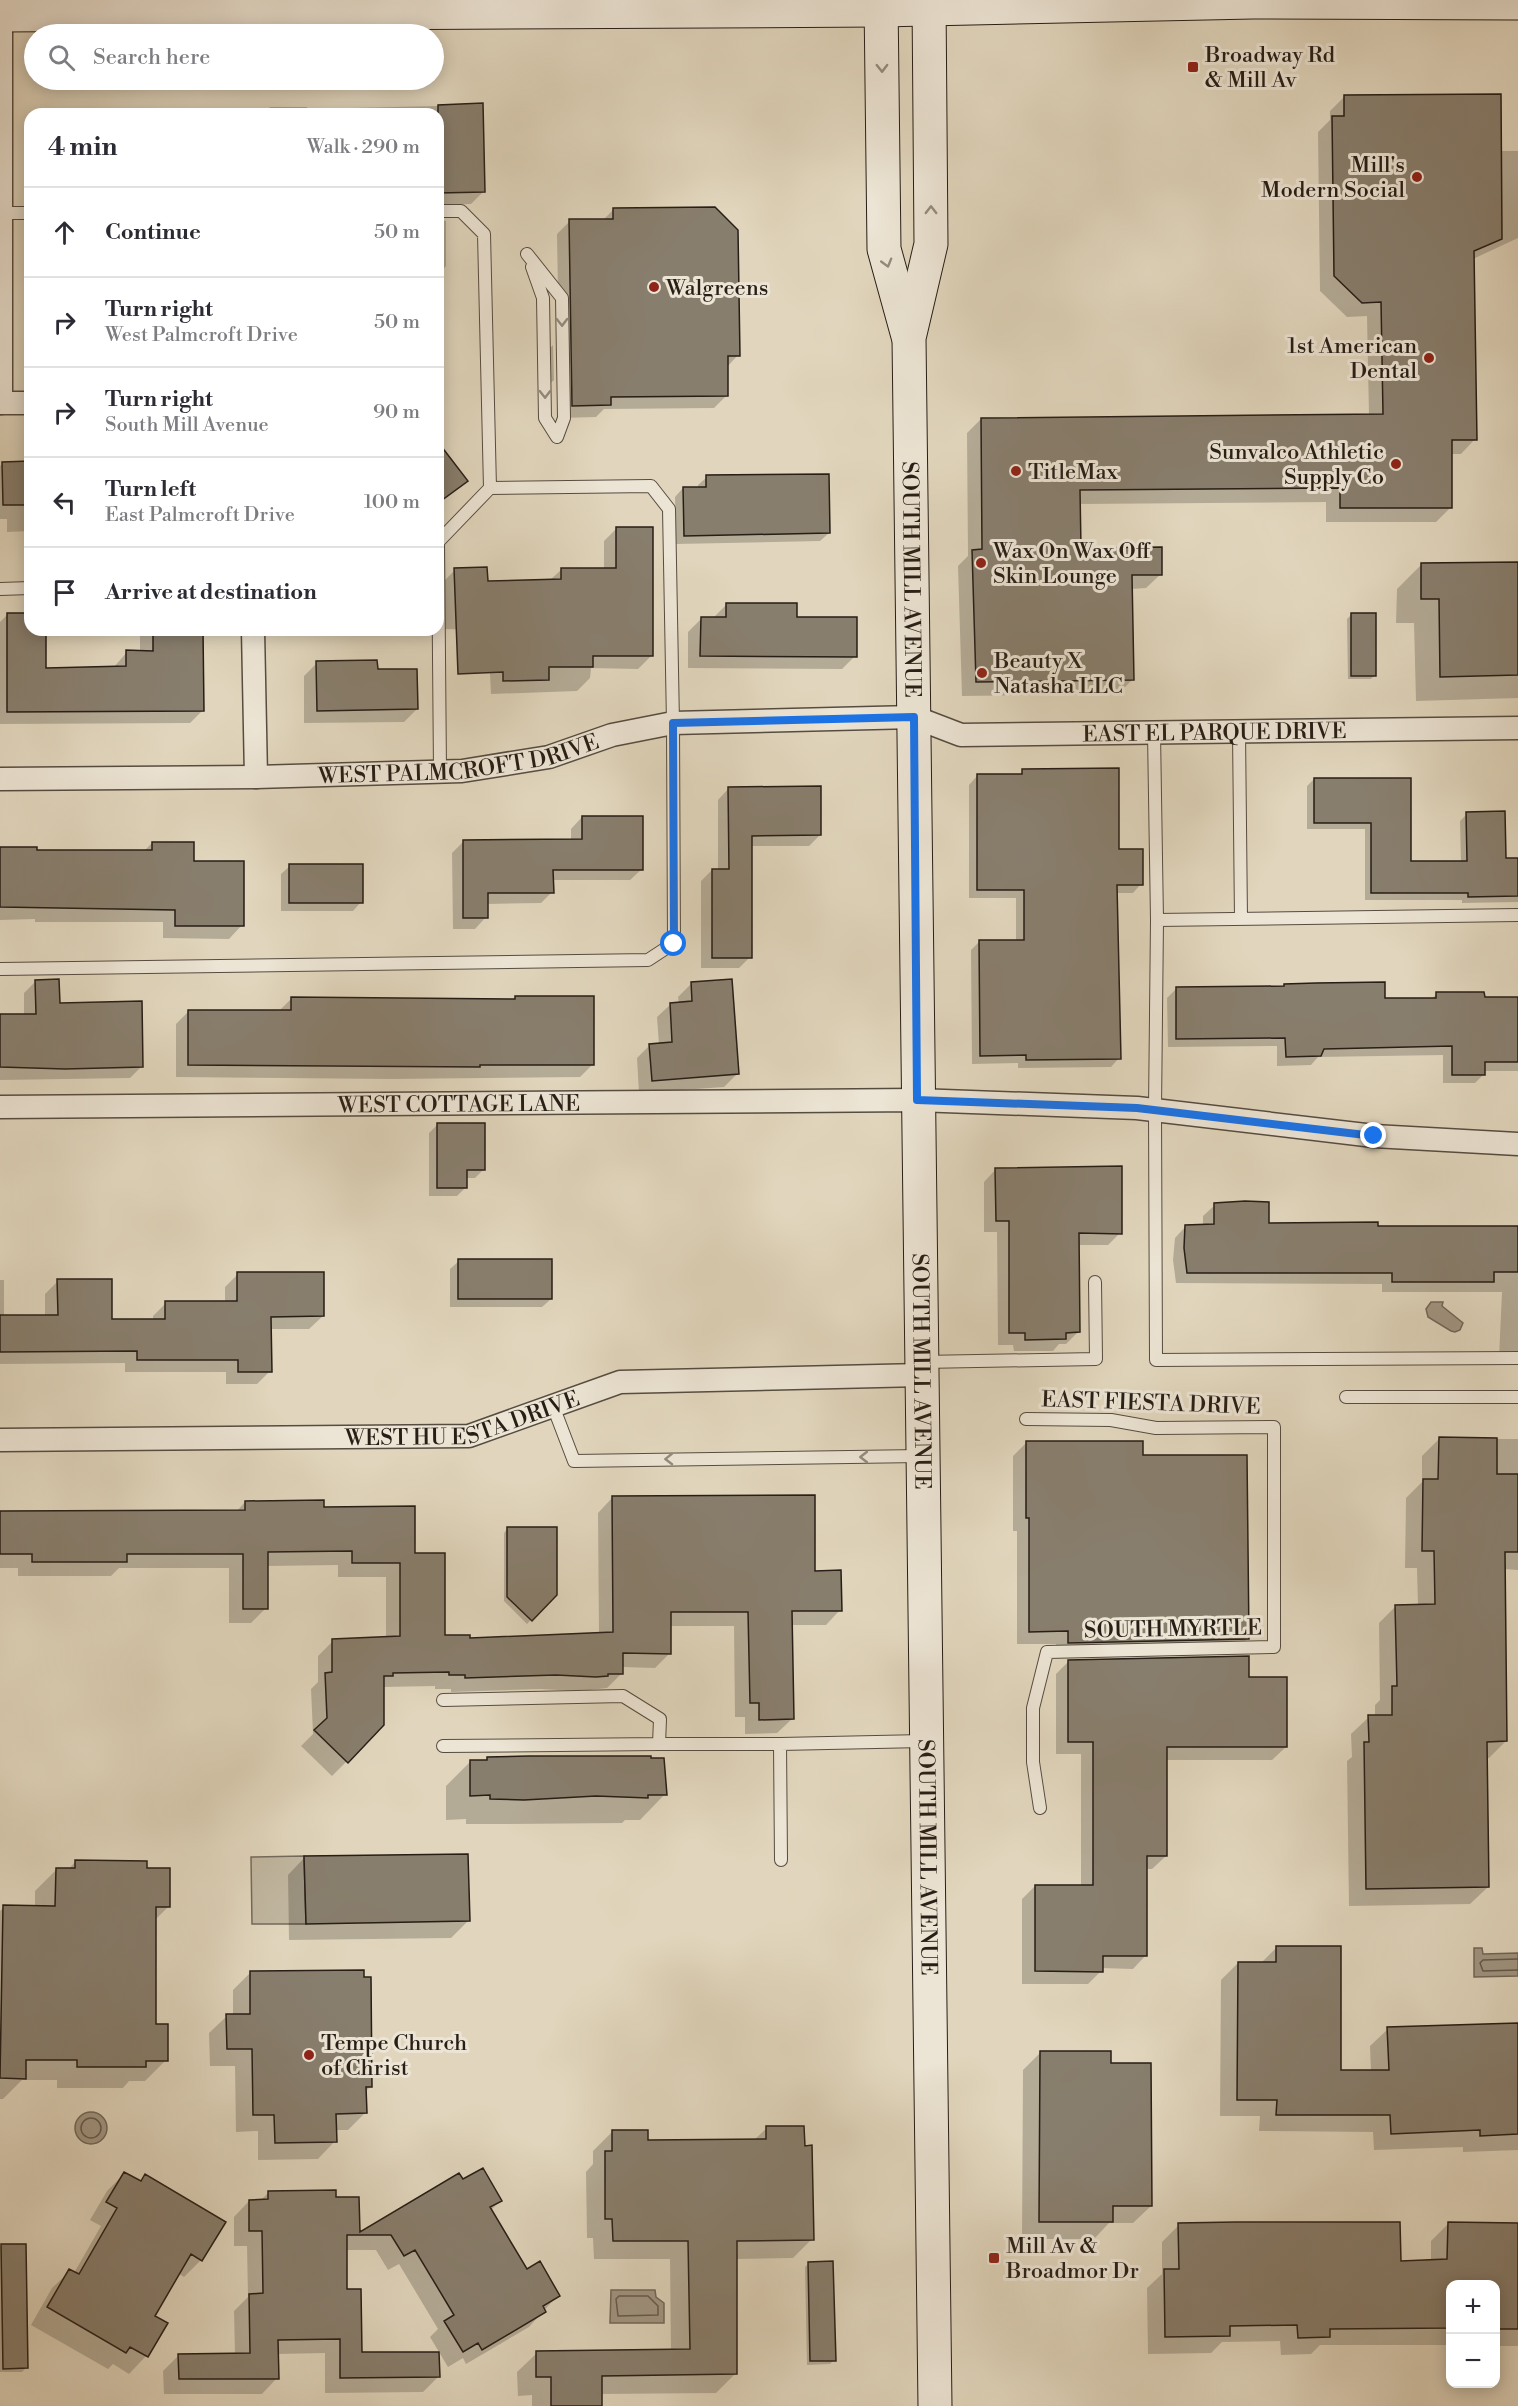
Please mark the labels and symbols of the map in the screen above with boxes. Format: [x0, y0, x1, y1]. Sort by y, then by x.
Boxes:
place label: Broadway Rd & Mill Av [1204, 42, 1336, 94]
marker: Broadway Rd & Mill Av [1186, 60, 1200, 74]
one-way arrow [876, 64, 888, 73]
place label: Mill's Modern Social [1261, 152, 1405, 204]
marker: Mill's Modern Social [1410, 170, 1424, 184]
one-way arrow [924, 205, 937, 214]
one-way arrow [880, 257, 892, 268]
place label: Walgreens [665, 275, 768, 302]
marker: Walgreens [647, 280, 661, 294]
one-way arrow [556, 317, 568, 326]
place label: 1st American Dental [1287, 333, 1417, 385]
marker: 1st American Dental [1422, 351, 1436, 365]
one-way arrow [538, 390, 551, 399]
place label: Sunvalco Athletic Supply Co [1209, 439, 1384, 491]
marker: Sunvalco Athletic Supply Co [1389, 457, 1403, 471]
place label: TitleMax [1028, 459, 1119, 486]
street label: SOUTH MILL AVENUE [896, 461, 926, 698]
marker: TitleMax [1009, 464, 1023, 478]
place label: Wax On Wax Off Skin Lounge [992, 538, 1151, 590]
marker: Wax On Wax Off Skin Lounge [974, 556, 988, 570]
place label: Beauty X Natasha LLC [993, 648, 1123, 700]
marker: Beauty X Natasha LLC [975, 666, 989, 680]
street label: EAST EL PARQUE DRIVE [1082, 718, 1347, 748]
street label: WEST PALMCROFT DRIVE [317, 729, 603, 790]
route start [660, 930, 686, 956]
street label: WEST COTTAGE LANE [337, 1091, 580, 1119]
route end [1360, 1122, 1386, 1148]
street label: SOUTH MILL AVENUE [906, 1253, 935, 1490]
street label: WEST HU ESTA DRIVE [344, 1386, 583, 1452]
street label: EAST FIESTA DRIVE [1041, 1386, 1261, 1421]
one-way arrow [859, 1451, 868, 1463]
one-way arrow [664, 1453, 673, 1465]
street label: SOUTH MYRTLE [1084, 1614, 1262, 1645]
street label: SOUTH MILL AVENUE [912, 1739, 942, 1976]
place label: Tempe Church of Christ [321, 2030, 467, 2082]
marker: Tempe Church of Christ [302, 2048, 316, 2062]
place label: Mill Av & Broadmor Dr [1005, 2233, 1139, 2285]
marker: Mill Av & Broadmor Dr [987, 2251, 1001, 2265]

